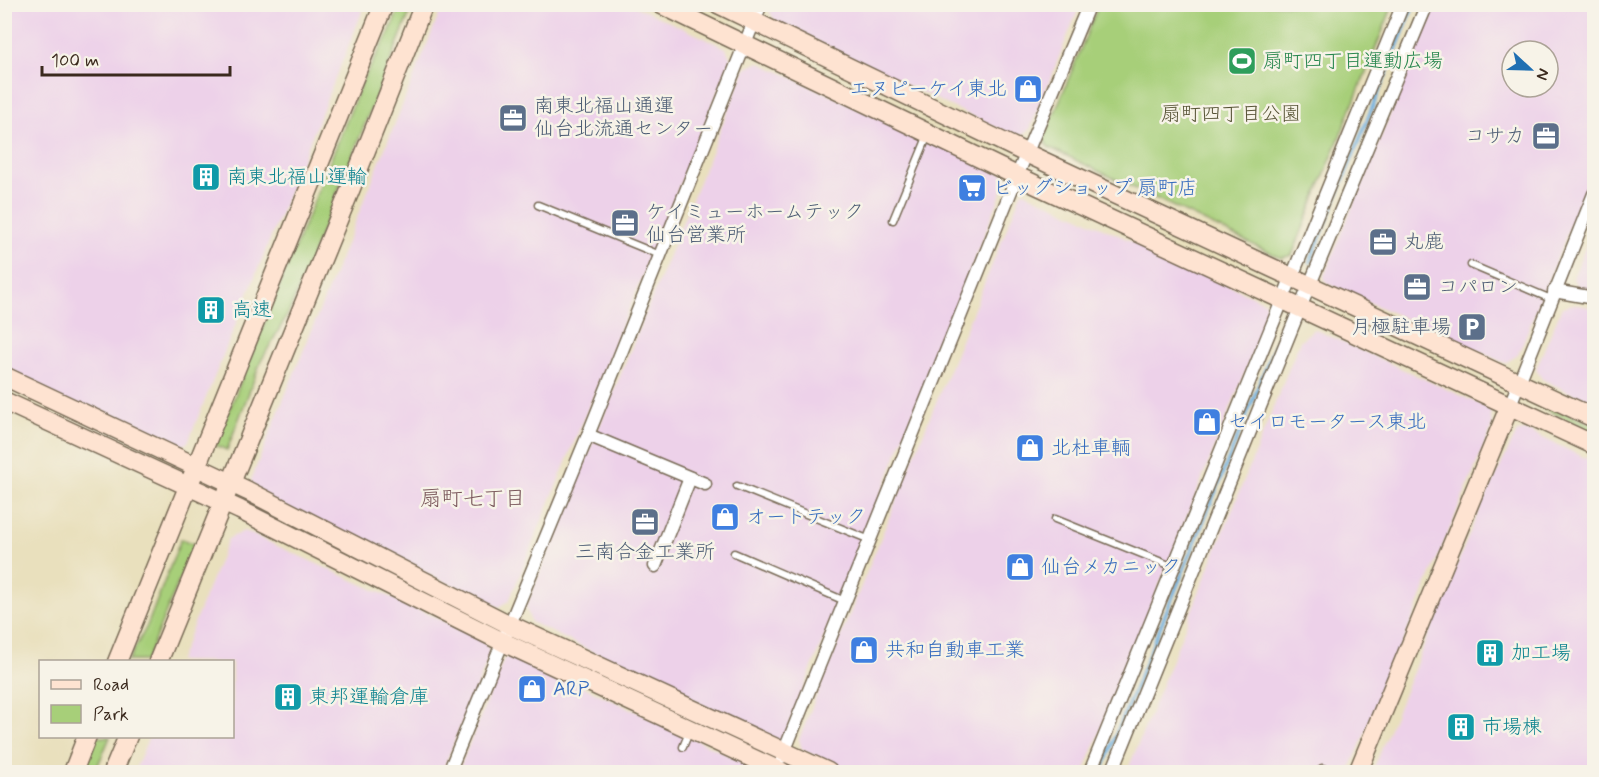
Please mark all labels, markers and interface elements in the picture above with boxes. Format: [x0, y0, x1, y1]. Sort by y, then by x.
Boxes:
scale bar [42, 39, 230, 77]
north arrow [1500, 39, 1560, 99]
sports icon: 扇町四丁目運動広場 [1226, 45, 1258, 77]
place label: 扇町四丁目運動広場 [1263, 48, 1443, 75]
text: 100 m [51, 49, 99, 73]
text: N [1531, 65, 1554, 83]
shop icon: エヌピーケイ東北 [1012, 73, 1044, 105]
place label: エヌピーケイ東北 [849, 76, 1007, 103]
place label: 南東北福山通運 仙台北流通センター [534, 93, 713, 143]
park label: 扇町四丁目公園 [1161, 101, 1301, 128]
office icon: 南東北福山通運 仙台北流通センター [497, 102, 529, 134]
office icon: コサカ [1530, 120, 1562, 152]
place label: コサカ [1465, 123, 1525, 150]
building icon: 南東北福山運輸 [190, 161, 222, 193]
place label: 南東北福山運輸 [227, 164, 367, 191]
supermarket icon: ビッグショップ 扇町店 [956, 172, 988, 204]
place label: ビッグショップ 扇町店 [993, 175, 1198, 202]
place label: ケイミューホームテック 仙台営業所 [646, 199, 864, 249]
office icon: ケイミューホームテック 仙台営業所 [609, 207, 641, 239]
office icon: 丸鹿 [1367, 226, 1399, 258]
place label: 丸鹿 [1404, 229, 1444, 256]
office icon: コパロン [1401, 271, 1433, 303]
place label: コパロン [1438, 274, 1518, 301]
building icon: 高速 [195, 294, 227, 326]
place label: 高速 [232, 297, 272, 324]
parking icon: 月極駐車場 [1456, 311, 1488, 343]
place label: 月極駐車場 [1351, 314, 1451, 341]
shop icon: セイロモータース東北 [1191, 406, 1223, 438]
place label: セイロモータース東北 [1228, 409, 1426, 436]
shop icon: 北杜車輌 [1014, 432, 1046, 464]
place label: 北杜車輌 [1051, 435, 1131, 462]
district label: 扇町七丁目 [421, 485, 526, 513]
shop icon: オートテック [709, 501, 741, 533]
place label: オートテック [746, 504, 866, 531]
office icon: 三南合金工業所 [629, 506, 661, 538]
place label: 三南合金工業所 [575, 539, 715, 566]
shop icon: 仙台メカニック [1004, 551, 1036, 583]
place label: 仙台メカニック [1041, 554, 1181, 581]
shop icon: 共和自動車工業 [848, 634, 880, 666]
place label: 共和自動車工業 [885, 637, 1025, 664]
building icon: 加工場 [1474, 637, 1506, 669]
place label: 加工場 [1511, 640, 1571, 667]
legend [39, 660, 234, 738]
text: Road [93, 673, 129, 697]
shop icon: ARP [516, 673, 548, 705]
place label: ARP [553, 676, 590, 703]
building icon: 東邦運輸倉庫 [272, 681, 304, 713]
place label: 東邦運輸倉庫 [309, 684, 429, 711]
text: Park [93, 703, 129, 727]
building icon: 市場棟 [1445, 711, 1477, 743]
place label: 市場棟 [1482, 714, 1542, 741]

